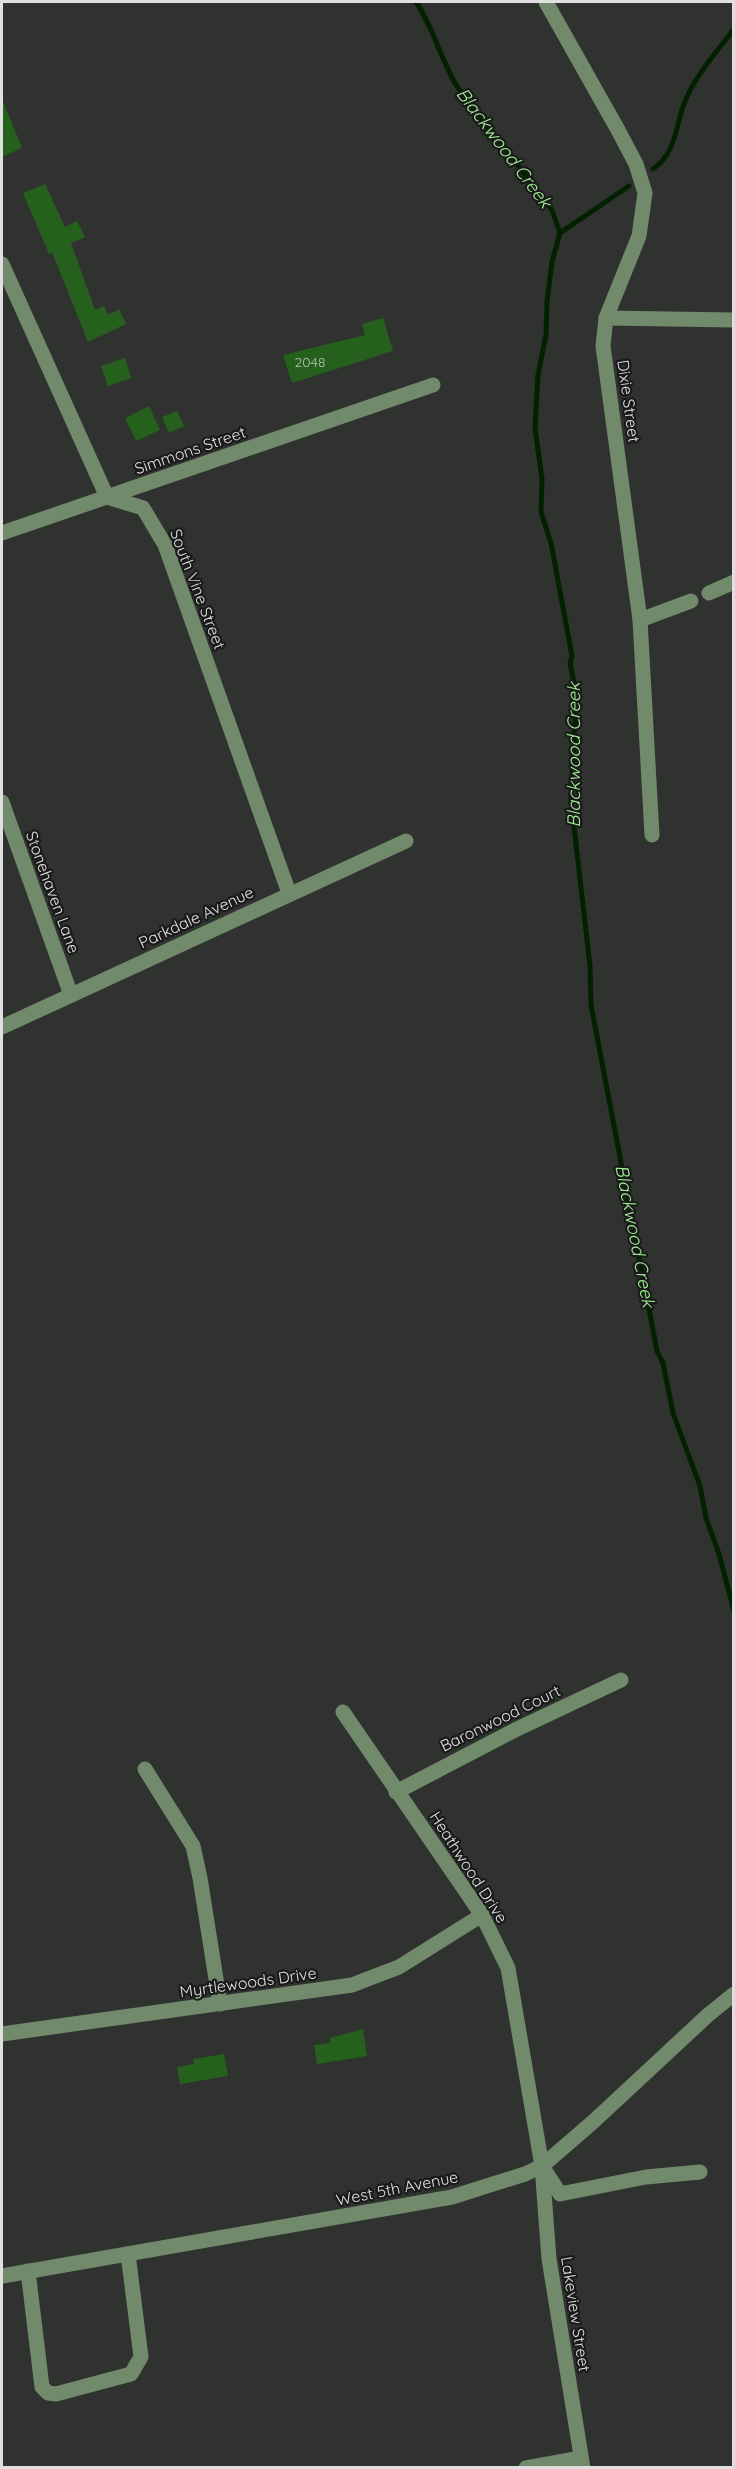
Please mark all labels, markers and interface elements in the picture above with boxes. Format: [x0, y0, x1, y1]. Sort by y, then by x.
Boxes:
water label: Blackwood Creek [452, 83, 558, 214]
house number: 2048 [294, 353, 326, 371]
street label: Dixie Street [613, 358, 645, 444]
street label: Simmons Street [132, 422, 248, 478]
street label: South Vine Street [166, 526, 230, 652]
water label: Blackwood Creek [562, 681, 585, 828]
street label: Stonehaven Lane [22, 828, 84, 956]
street label: Parkdale Avenue [135, 882, 257, 952]
water label: Blackwood Creek [610, 1163, 661, 1311]
street label: Baronwood Court [437, 1680, 563, 1756]
street label: Heathwood Drive [426, 1808, 512, 1926]
street label: Myrtlewoods Drive [178, 1963, 318, 2001]
street label: West 5th Avenue [334, 2166, 460, 2210]
street label: Lakeview Street [557, 2255, 595, 2373]

